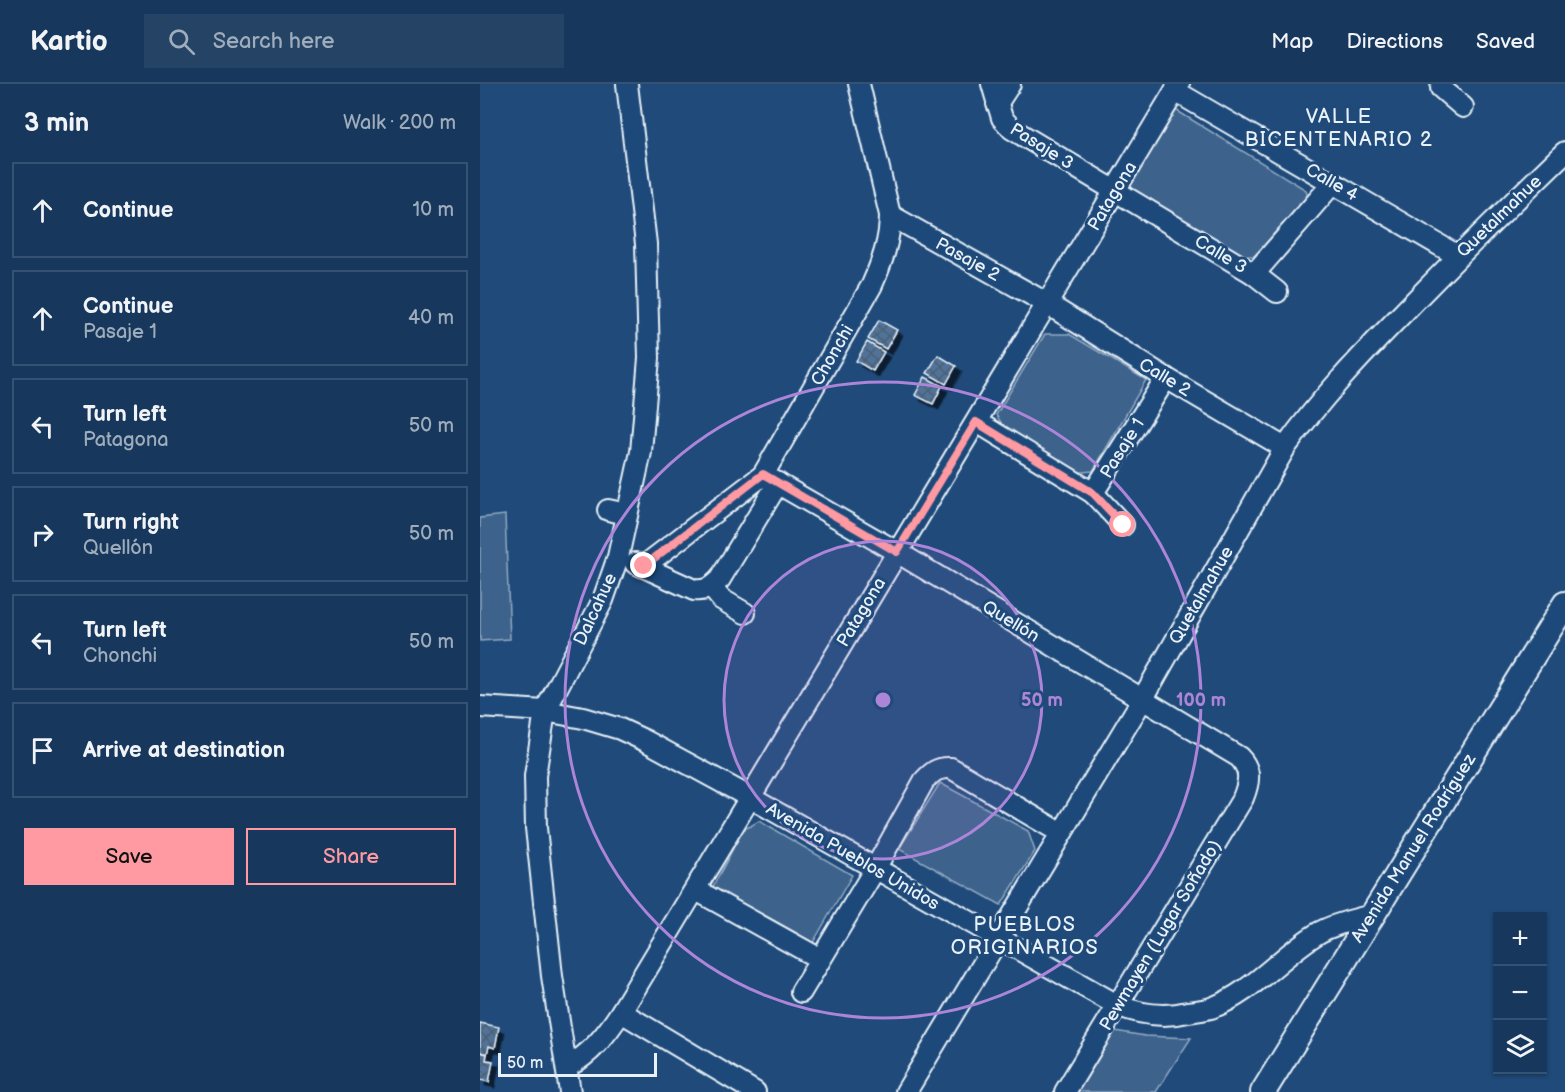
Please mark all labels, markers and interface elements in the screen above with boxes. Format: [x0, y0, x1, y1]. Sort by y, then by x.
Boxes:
search box [144, 14, 564, 68]
text: Kartio [30, 25, 108, 58]
icon: search [165, 25, 198, 58]
text: Search here [213, 28, 335, 55]
text: Map [1271, 29, 1314, 54]
text: Directions [1347, 29, 1443, 54]
text: Saved [1476, 29, 1535, 54]
district label: VALLE BICENTENARIO 2 [1245, 105, 1433, 152]
text: 3 min [24, 108, 89, 139]
text: Walk · 200 m [343, 111, 456, 135]
street label: Pasaje 3 [1006, 119, 1077, 174]
street label: Patagona [1084, 158, 1141, 235]
street label: Calle 4 [1302, 159, 1362, 206]
street label: Quetalmahue [1453, 171, 1546, 262]
icon: ahead [26, 194, 59, 227]
text: Continue [83, 197, 173, 224]
text: 10 m [413, 198, 454, 222]
street label: Calle 3 [1191, 231, 1251, 278]
street label: Pasaje 2 [932, 233, 1004, 286]
text: Continue [83, 293, 173, 320]
icon: ahead [26, 302, 59, 335]
text: 40 m [408, 306, 454, 330]
text: Pasaje 1 [83, 320, 157, 344]
street label: Chonchi [807, 321, 858, 389]
street label: Calle 2 [1135, 354, 1195, 401]
text: Turn left [83, 401, 167, 428]
icon: left [26, 410, 59, 443]
text: 50 m [409, 414, 454, 438]
street label: Pasaje 1 [1096, 414, 1149, 482]
text: Patagona [83, 428, 169, 452]
text: Turn right [83, 509, 179, 536]
route start [1109, 511, 1135, 537]
icon: right [26, 518, 59, 551]
text: 50 m [409, 522, 454, 546]
text: Quellón [83, 536, 153, 560]
street label: Quetalmahue [1165, 542, 1238, 648]
route end [630, 552, 656, 578]
street label: Dalcahue [570, 569, 621, 649]
street label: Patagona [833, 574, 890, 651]
street label: Quellón [978, 596, 1043, 647]
text: Turn left [83, 617, 167, 644]
icon: left [26, 626, 59, 659]
text: 50 m [409, 630, 454, 654]
text: Chonchi [83, 644, 157, 668]
centre of rings [873, 690, 893, 710]
text: 50 m [1021, 690, 1063, 711]
text: 100 m [1176, 690, 1226, 711]
icon: arrive [26, 734, 59, 767]
text: Arrive at destination [83, 737, 285, 764]
street label: Avenida Manuel Rodríguez [1347, 750, 1480, 946]
street label: Avenida Pueblos Unidos [762, 798, 943, 915]
button: Save [24, 828, 234, 885]
button: Share [246, 828, 456, 885]
street label: Pewmayen (Lugar Soñado) [1095, 836, 1226, 1034]
map controls [1493, 912, 1547, 1074]
button: + [1493, 912, 1547, 966]
district label: PUEBLOS ORIGINARIOS [951, 913, 1099, 960]
button: − [1493, 966, 1547, 1020]
button: layers [1493, 1020, 1547, 1074]
scale bar [498, 1050, 657, 1078]
text: 50 m [507, 1054, 543, 1073]

